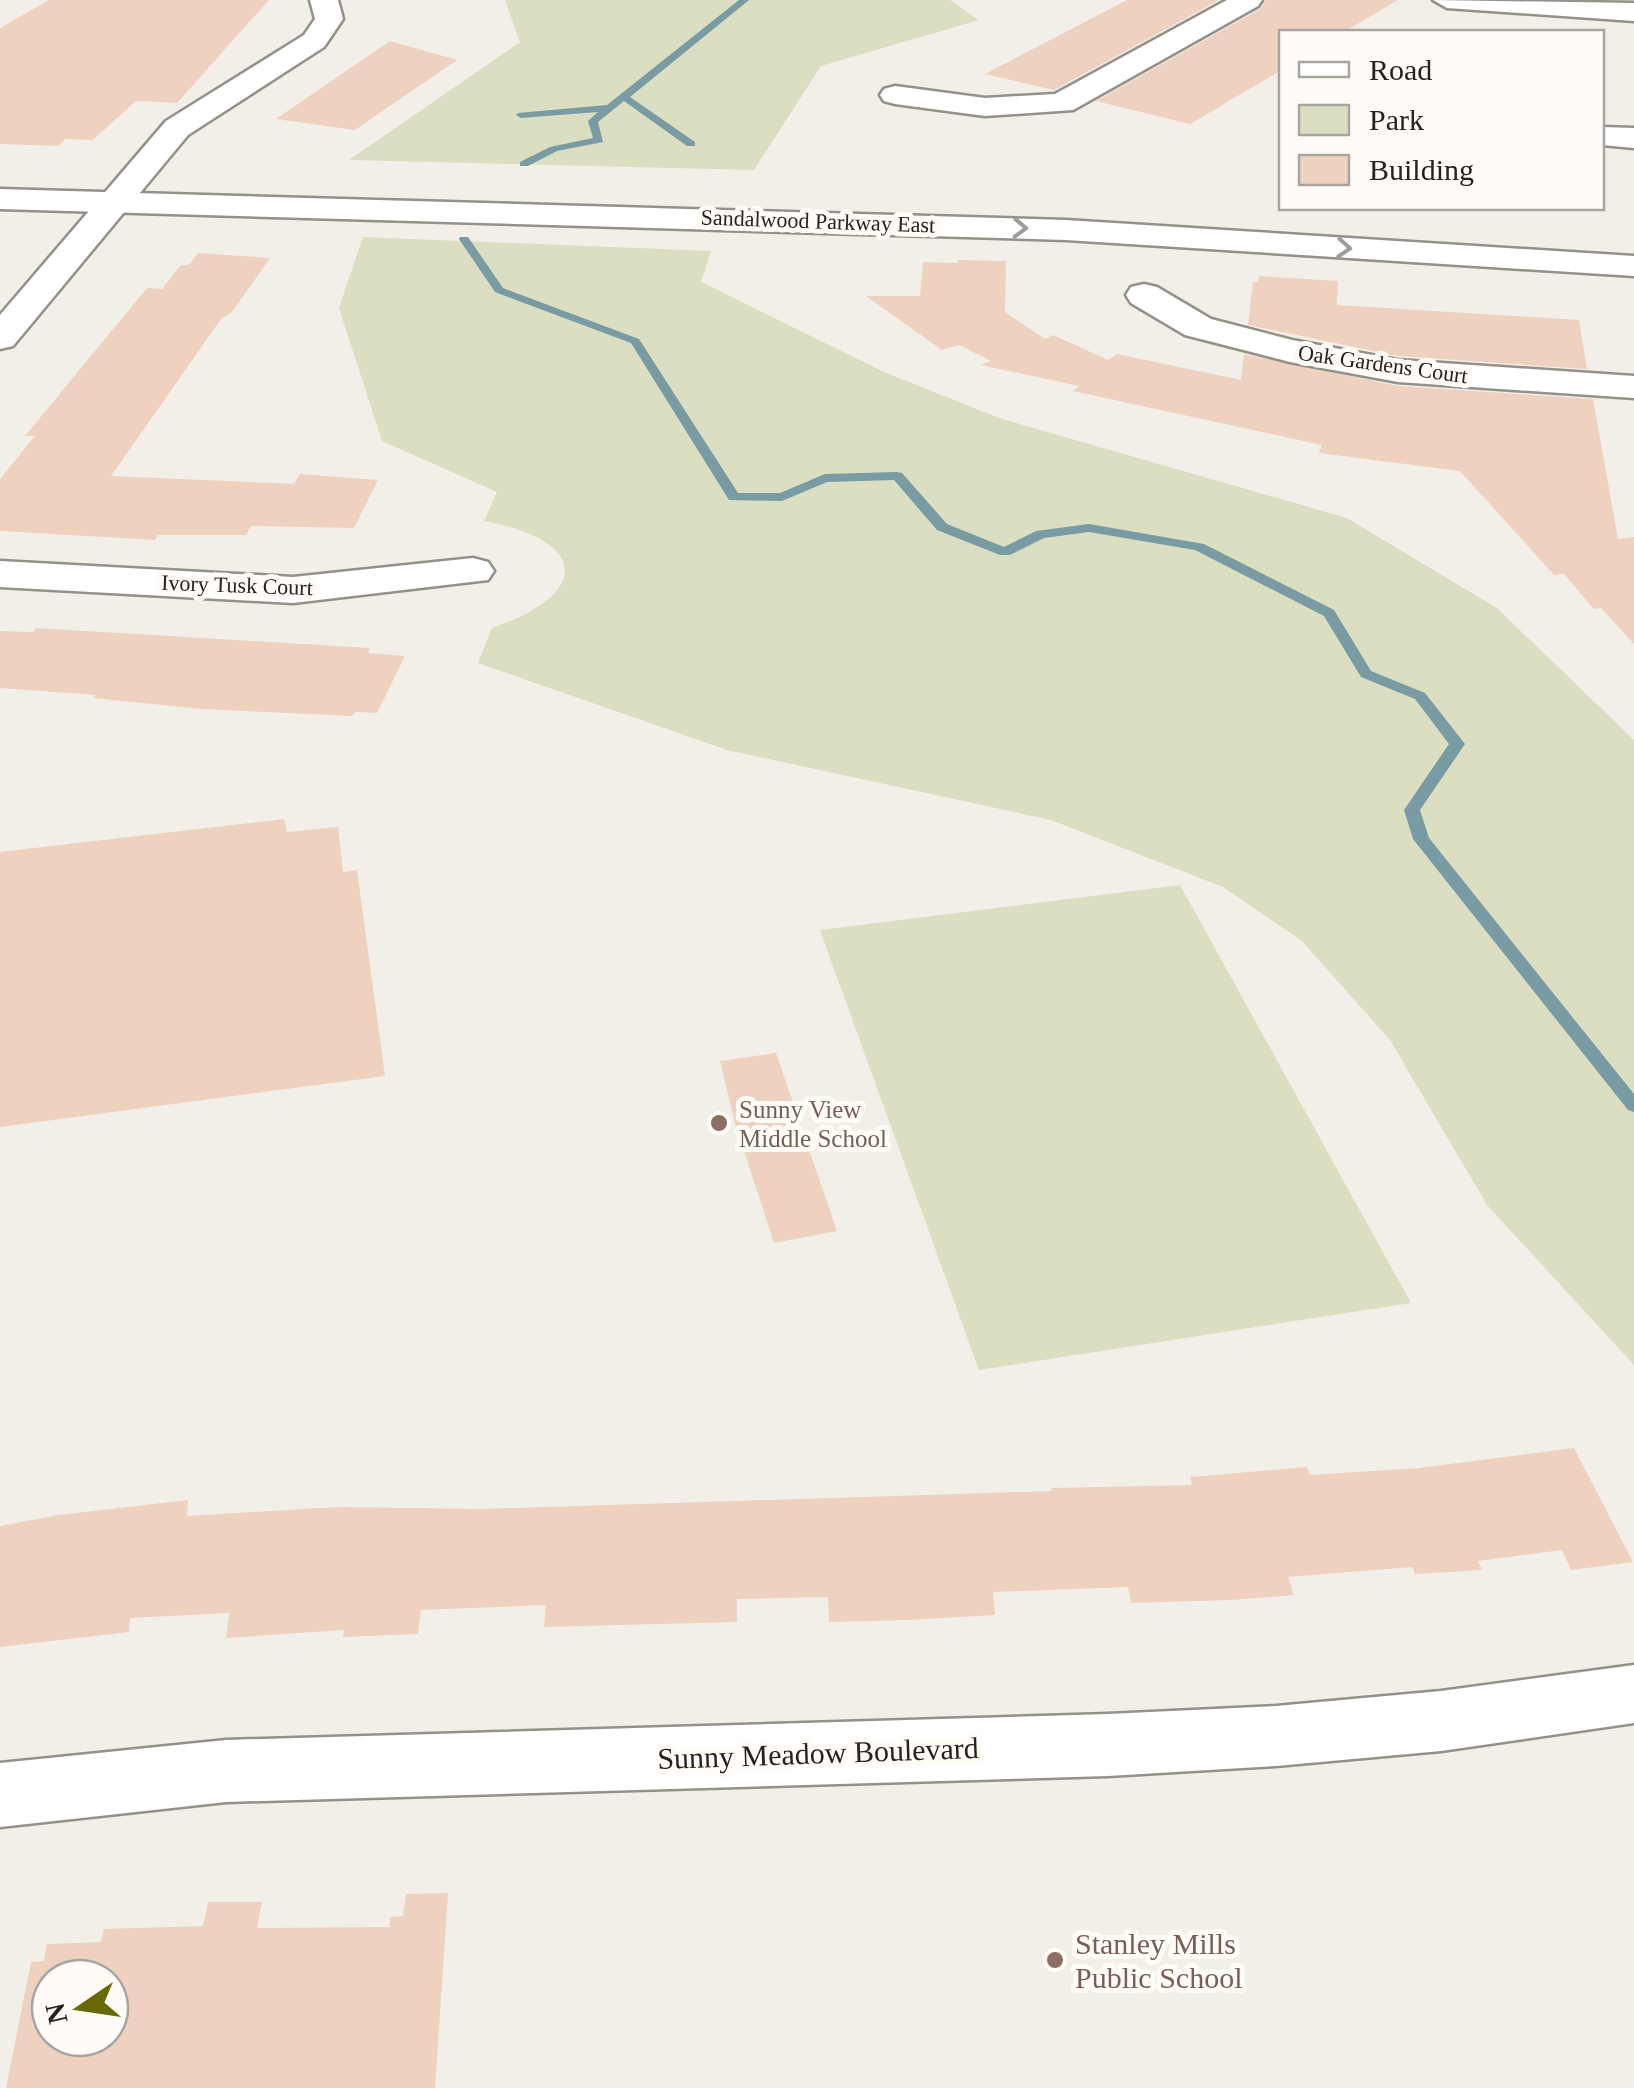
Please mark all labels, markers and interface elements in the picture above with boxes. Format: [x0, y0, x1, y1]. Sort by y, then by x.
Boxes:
legend [1279, 30, 1604, 210]
text: Road [1369, 53, 1432, 86]
text: Park [1369, 103, 1424, 136]
text: Building [1369, 153, 1474, 186]
street label: Sandalwood Parkway East [700, 204, 936, 238]
one-way arrow [1012, 217, 1028, 238]
one-way arrow [1337, 237, 1353, 258]
street label: Oak Gardens Court [1297, 340, 1469, 388]
street label: Ivory Tusk Court [161, 570, 313, 600]
place label: Sunny View Middle School [739, 1096, 887, 1152]
marker: Sunny View Middle School [708, 1112, 730, 1134]
street label: Sunny Meadow Boulevard [657, 1731, 979, 1775]
place label: Stanley Mills Public School [1075, 1927, 1243, 1994]
marker: Stanley Mills Public School [1044, 1949, 1066, 1971]
north arrow [30, 1958, 130, 2058]
text: N [39, 2000, 74, 2027]

